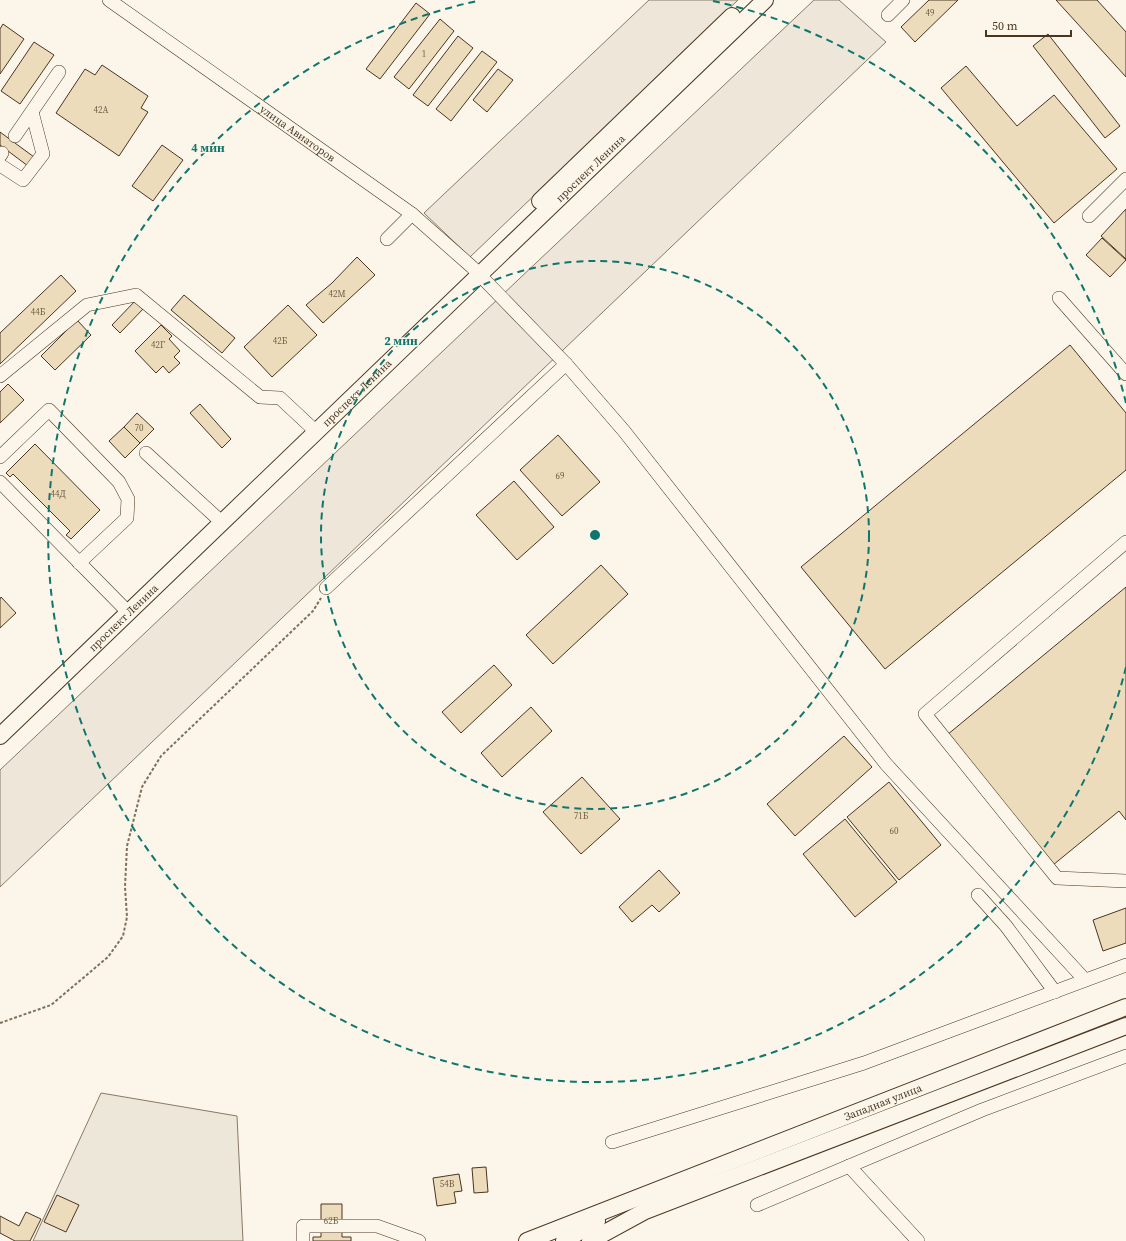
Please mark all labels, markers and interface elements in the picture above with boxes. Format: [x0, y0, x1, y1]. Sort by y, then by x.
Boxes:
house number: 49 [925, 7, 935, 19]
scale bar [986, 12, 1071, 38]
text: 50 m [992, 18, 1018, 34]
house number: 1 [422, 48, 426, 60]
street label: улица Авиаторов [257, 102, 338, 166]
house number: 42А [94, 104, 109, 116]
street label: проспект Ленина [553, 131, 629, 206]
text: 4 мин [191, 140, 225, 156]
house number: 42М [328, 288, 346, 300]
house number: 44Б [31, 306, 46, 318]
text: 2 мин [384, 333, 418, 349]
house number: 42Б [273, 335, 288, 347]
house number: 42Г [151, 339, 165, 351]
street label: проспект Ленина [319, 356, 395, 430]
house number: 70 [134, 422, 144, 434]
house number: 69 [555, 470, 565, 482]
house number: 44Д [50, 488, 66, 500]
centre of rings [588, 528, 602, 542]
street label: проспект Ленина [86, 581, 162, 655]
house number: 71Б [574, 810, 589, 822]
house number: 60 [889, 825, 899, 837]
street label: Западная улица [842, 1080, 924, 1124]
house number: 54В [440, 1178, 455, 1190]
house number: 62Б [324, 1215, 339, 1227]

